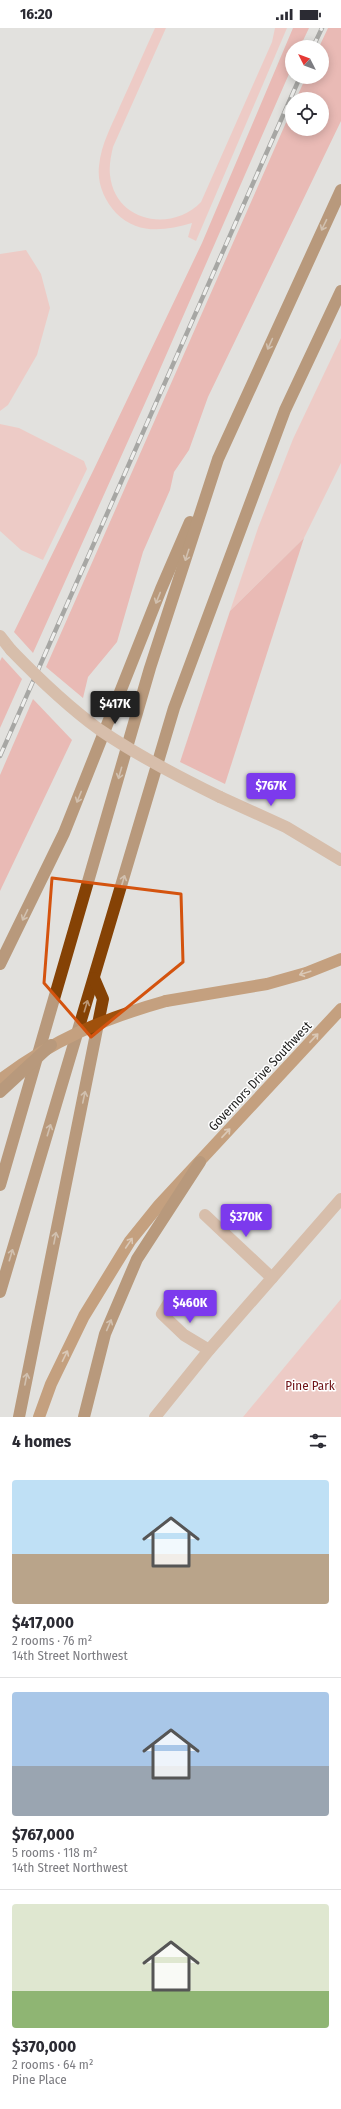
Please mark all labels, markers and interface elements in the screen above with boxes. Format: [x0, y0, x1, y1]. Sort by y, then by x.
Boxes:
text: 16:20 [20, 5, 53, 23]
north arrow [285, 40, 329, 84]
map controls [285, 40, 329, 136]
button: locate [285, 92, 329, 136]
one-way arrow [320, 219, 327, 231]
one-way arrow [266, 337, 273, 349]
one-way arrow [183, 549, 190, 562]
one-way arrow [153, 591, 161, 603]
pin: $417K [87, 691, 143, 725]
text: $417K [100, 696, 130, 711]
one-way arrow [116, 767, 123, 780]
pin: $767K [243, 773, 299, 807]
text: $767K [255, 778, 287, 793]
one-way arrow [74, 790, 82, 802]
one-way arrow [120, 875, 127, 888]
one-way arrow [21, 909, 28, 921]
one-way arrow [298, 970, 311, 977]
one-way arrow [83, 999, 90, 1012]
street label: Governors Drive Southwest [205, 1018, 315, 1134]
one-way arrow [310, 1033, 319, 1043]
one-way arrow [80, 1090, 88, 1103]
one-way arrow [45, 1124, 53, 1136]
one-way arrow [222, 1128, 231, 1139]
pin: $370K [218, 1204, 274, 1238]
text: $370K [230, 1209, 262, 1224]
one-way arrow [51, 1231, 59, 1244]
one-way arrow [126, 1237, 134, 1249]
one-way arrow [8, 1248, 15, 1261]
pin: $460K [162, 1290, 218, 1324]
text: $460K [173, 1295, 207, 1310]
one-way arrow [105, 1320, 113, 1332]
one-way arrow [62, 1350, 69, 1362]
one-way arrow [23, 1373, 31, 1386]
park label: Pine Park [285, 1378, 336, 1393]
icon: filters [307, 1430, 329, 1452]
text: 4 homes [12, 1431, 71, 1452]
icon: home [135, 1506, 207, 1578]
text: $417,000 [12, 1612, 74, 1633]
text: 2 rooms · 76 m² [12, 1633, 92, 1648]
text: 14th Street Northwest [12, 1648, 128, 1663]
icon: home [135, 1718, 207, 1790]
text: $767,000 [12, 1824, 74, 1845]
text: 5 rooms · 118 m² [12, 1845, 97, 1860]
text: 14th Street Northwest [12, 1860, 128, 1875]
icon: home [135, 1930, 207, 2002]
text: $370,000 [12, 2036, 76, 2057]
text: 2 rooms · 64 m² [12, 2057, 93, 2072]
text: Pine Place [12, 2072, 67, 2087]

